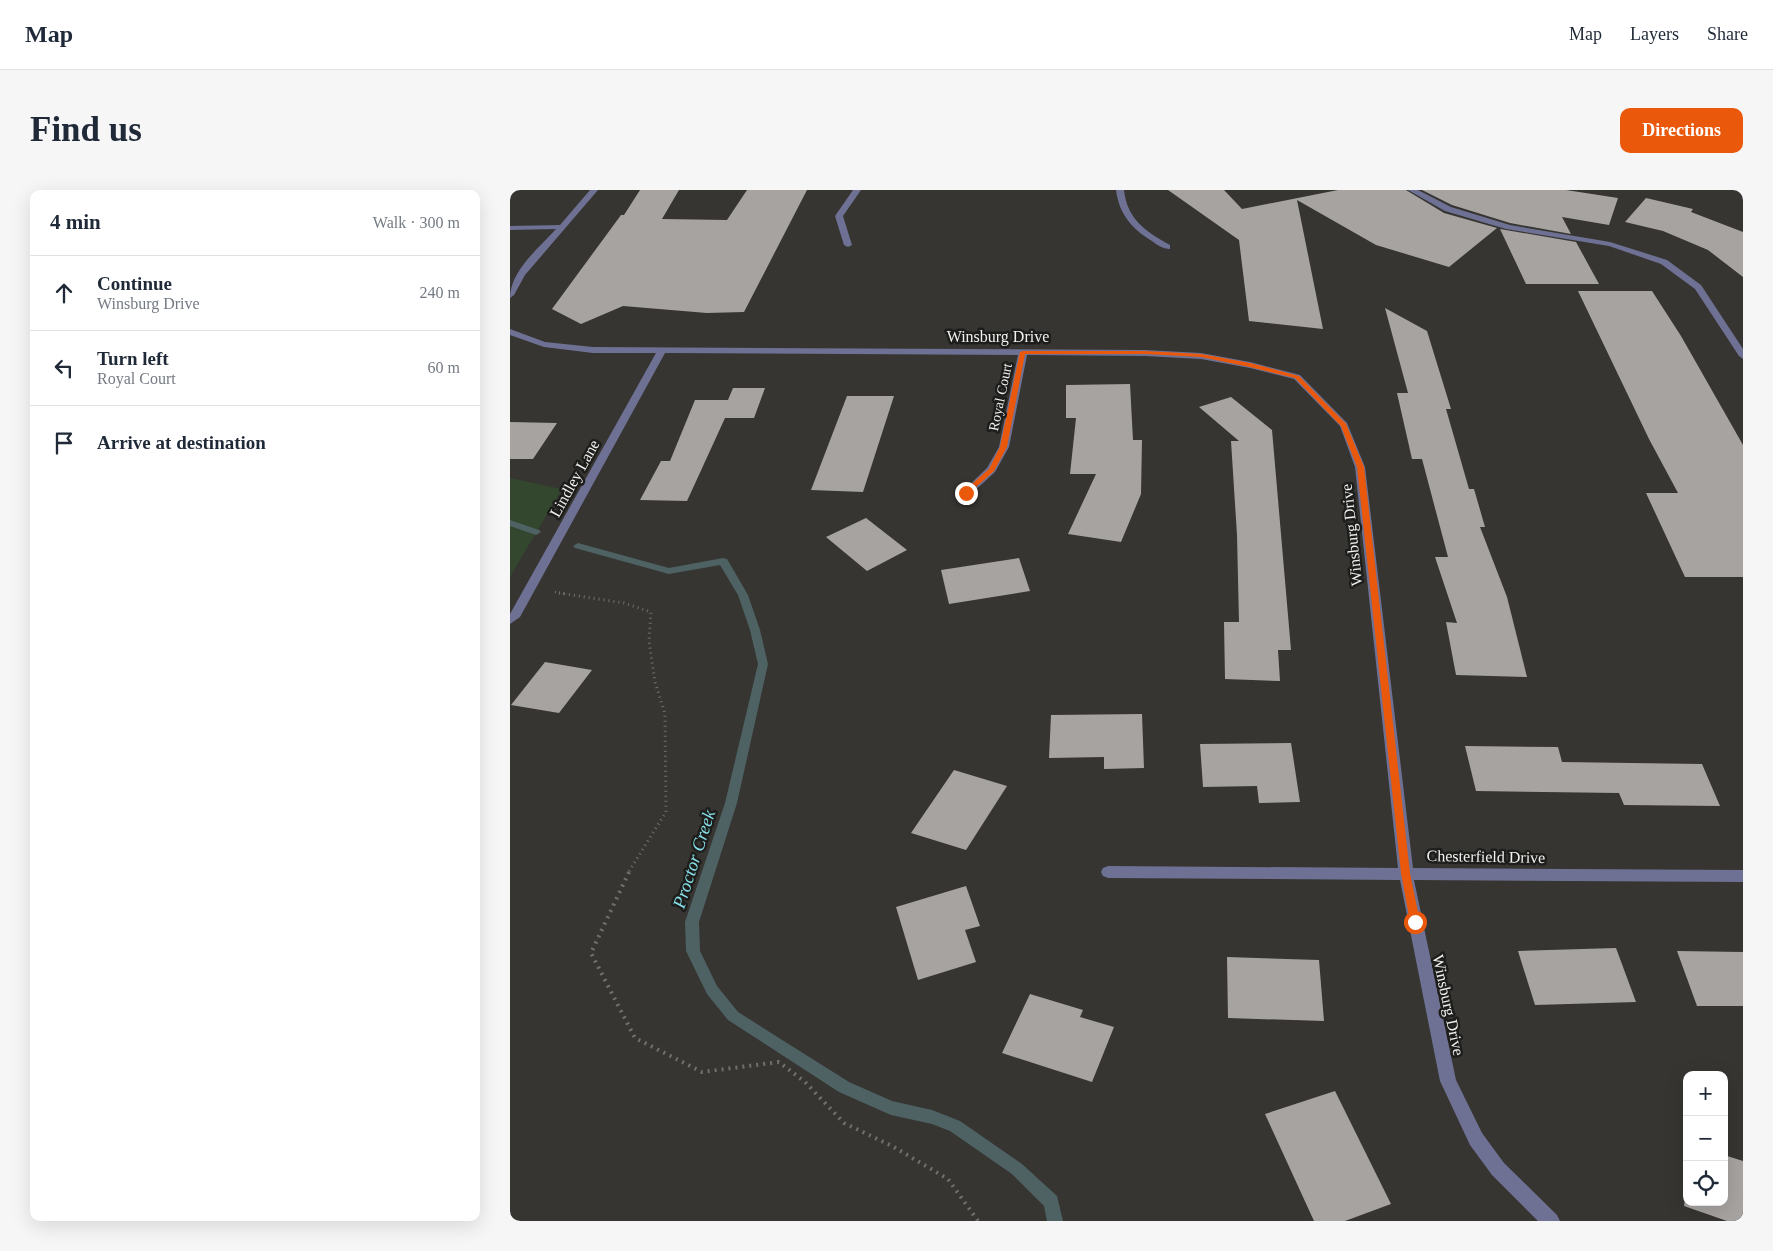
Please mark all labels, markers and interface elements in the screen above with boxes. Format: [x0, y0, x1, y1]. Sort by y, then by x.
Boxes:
text: Map [25, 21, 73, 47]
text: Map [1569, 24, 1602, 44]
text: Layers [1630, 24, 1679, 44]
text: Share [1707, 24, 1748, 44]
button: Directions [1620, 108, 1743, 153]
text: Find us [30, 110, 142, 149]
text: 4 min [50, 210, 101, 234]
text: Walk · 300 m [373, 214, 460, 231]
text: Continue [97, 273, 172, 294]
icon: ahead [50, 279, 78, 307]
text: 240 m [420, 284, 460, 301]
text: Winsburg Drive [97, 295, 200, 312]
street label: Winsburg Drive [947, 328, 1049, 346]
text: Turn left [97, 348, 169, 369]
icon: left [50, 354, 78, 382]
text: 60 m [428, 359, 460, 376]
street label: Royal Court [986, 362, 1015, 432]
text: Royal Court [97, 370, 176, 387]
icon: arrive [50, 429, 78, 457]
text: Arrive at destination [97, 432, 266, 453]
street label: Lindley Lane [546, 437, 604, 520]
route end [955, 482, 978, 505]
street label: Winsburg Drive [1338, 483, 1366, 587]
water label: Proctor Creek [668, 806, 720, 912]
street label: Chesterfield Drive [1427, 847, 1545, 866]
route start [1404, 911, 1427, 934]
street label: Winsburg Drive [1429, 953, 1467, 1057]
map controls [1683, 1071, 1728, 1206]
button: + [1683, 1071, 1728, 1116]
button: − [1683, 1116, 1728, 1161]
button: locate [1683, 1161, 1728, 1206]

